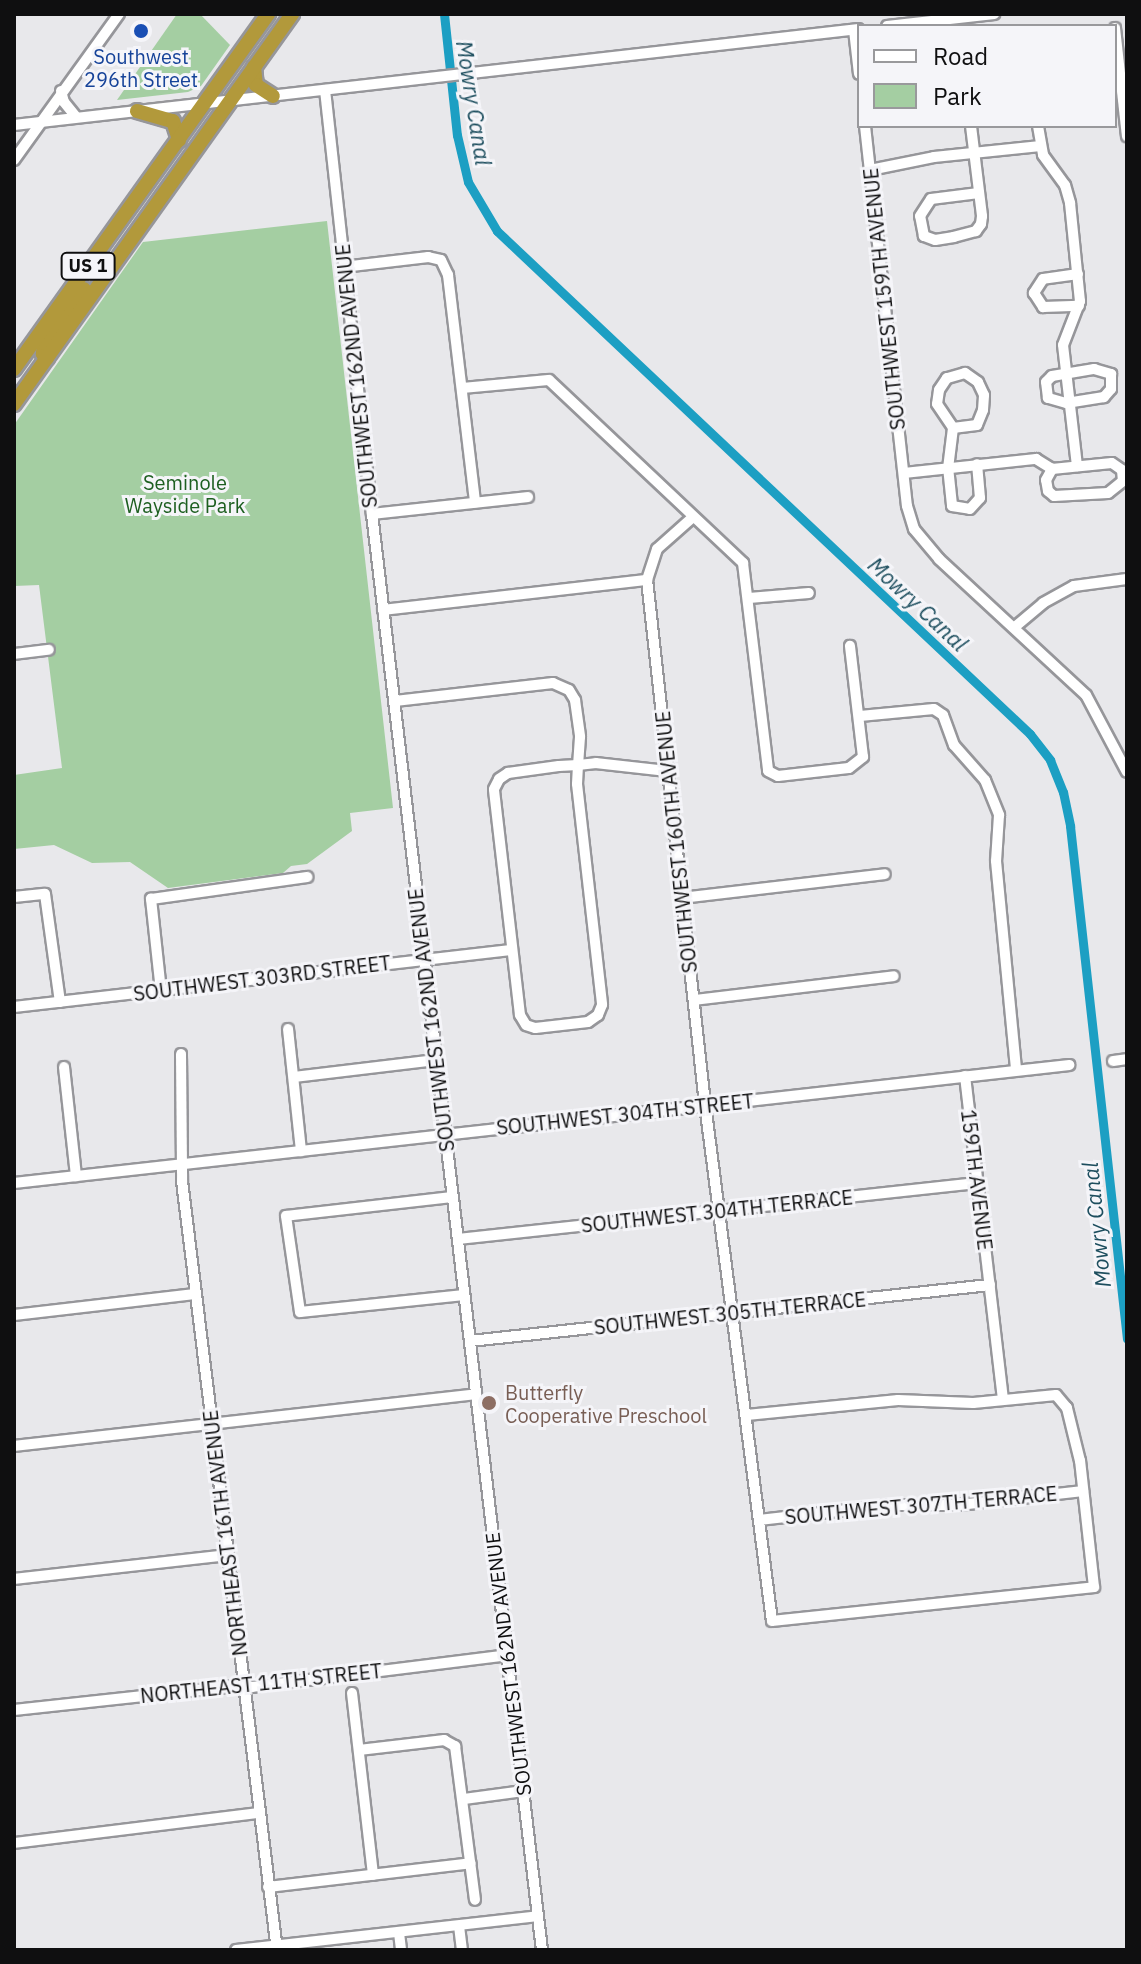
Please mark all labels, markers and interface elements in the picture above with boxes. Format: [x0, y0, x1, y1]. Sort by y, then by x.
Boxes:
marker: Southwest 296th Street [132, 22, 150, 40]
legend [857, 24, 1117, 128]
water label: Mowry Canal [451, 39, 497, 167]
text: Road [933, 40, 988, 72]
place label: Southwest 296th Street [84, 44, 198, 91]
text: Park [933, 80, 982, 112]
street label: SOUTHWEST 159TH AVENUE [858, 167, 910, 431]
street label: SOUTHWEST 162ND AVENUE [330, 243, 382, 509]
road number: US 1 [60, 252, 116, 280]
park label: Seminole Wayside Park [125, 471, 245, 518]
water label: Mowry Canal [863, 551, 973, 657]
street label: SOUTHWEST 160TH AVENUE [650, 710, 702, 974]
street label: SOUTHWEST 162ND AVENUE [403, 887, 459, 1153]
street label: SOUTHWEST 303RD STREET [132, 950, 392, 1006]
street label: SOUTHWEST 304TH STREET [495, 1089, 755, 1139]
street label: 159TH AVENUE [956, 1108, 998, 1252]
water label: Mowry Canal [1076, 1161, 1116, 1289]
street label: SOUTHWEST 304TH TERRACE [580, 1185, 854, 1237]
street label: SOUTHWEST 305TH TERRACE [593, 1287, 867, 1339]
place label: Butterfly Cooperative Preschool [505, 1380, 707, 1427]
marker: Butterfly Cooperative Preschool [480, 1394, 498, 1412]
street label: NORTHEAST 16TH AVENUE [198, 1409, 252, 1657]
street label: SOUTHWEST 307TH TERRACE [784, 1481, 1058, 1529]
street label: SOUTHWEST 162ND AVENUE [480, 1531, 536, 1797]
street label: NORTHEAST 11TH STREET [139, 1658, 383, 1708]

